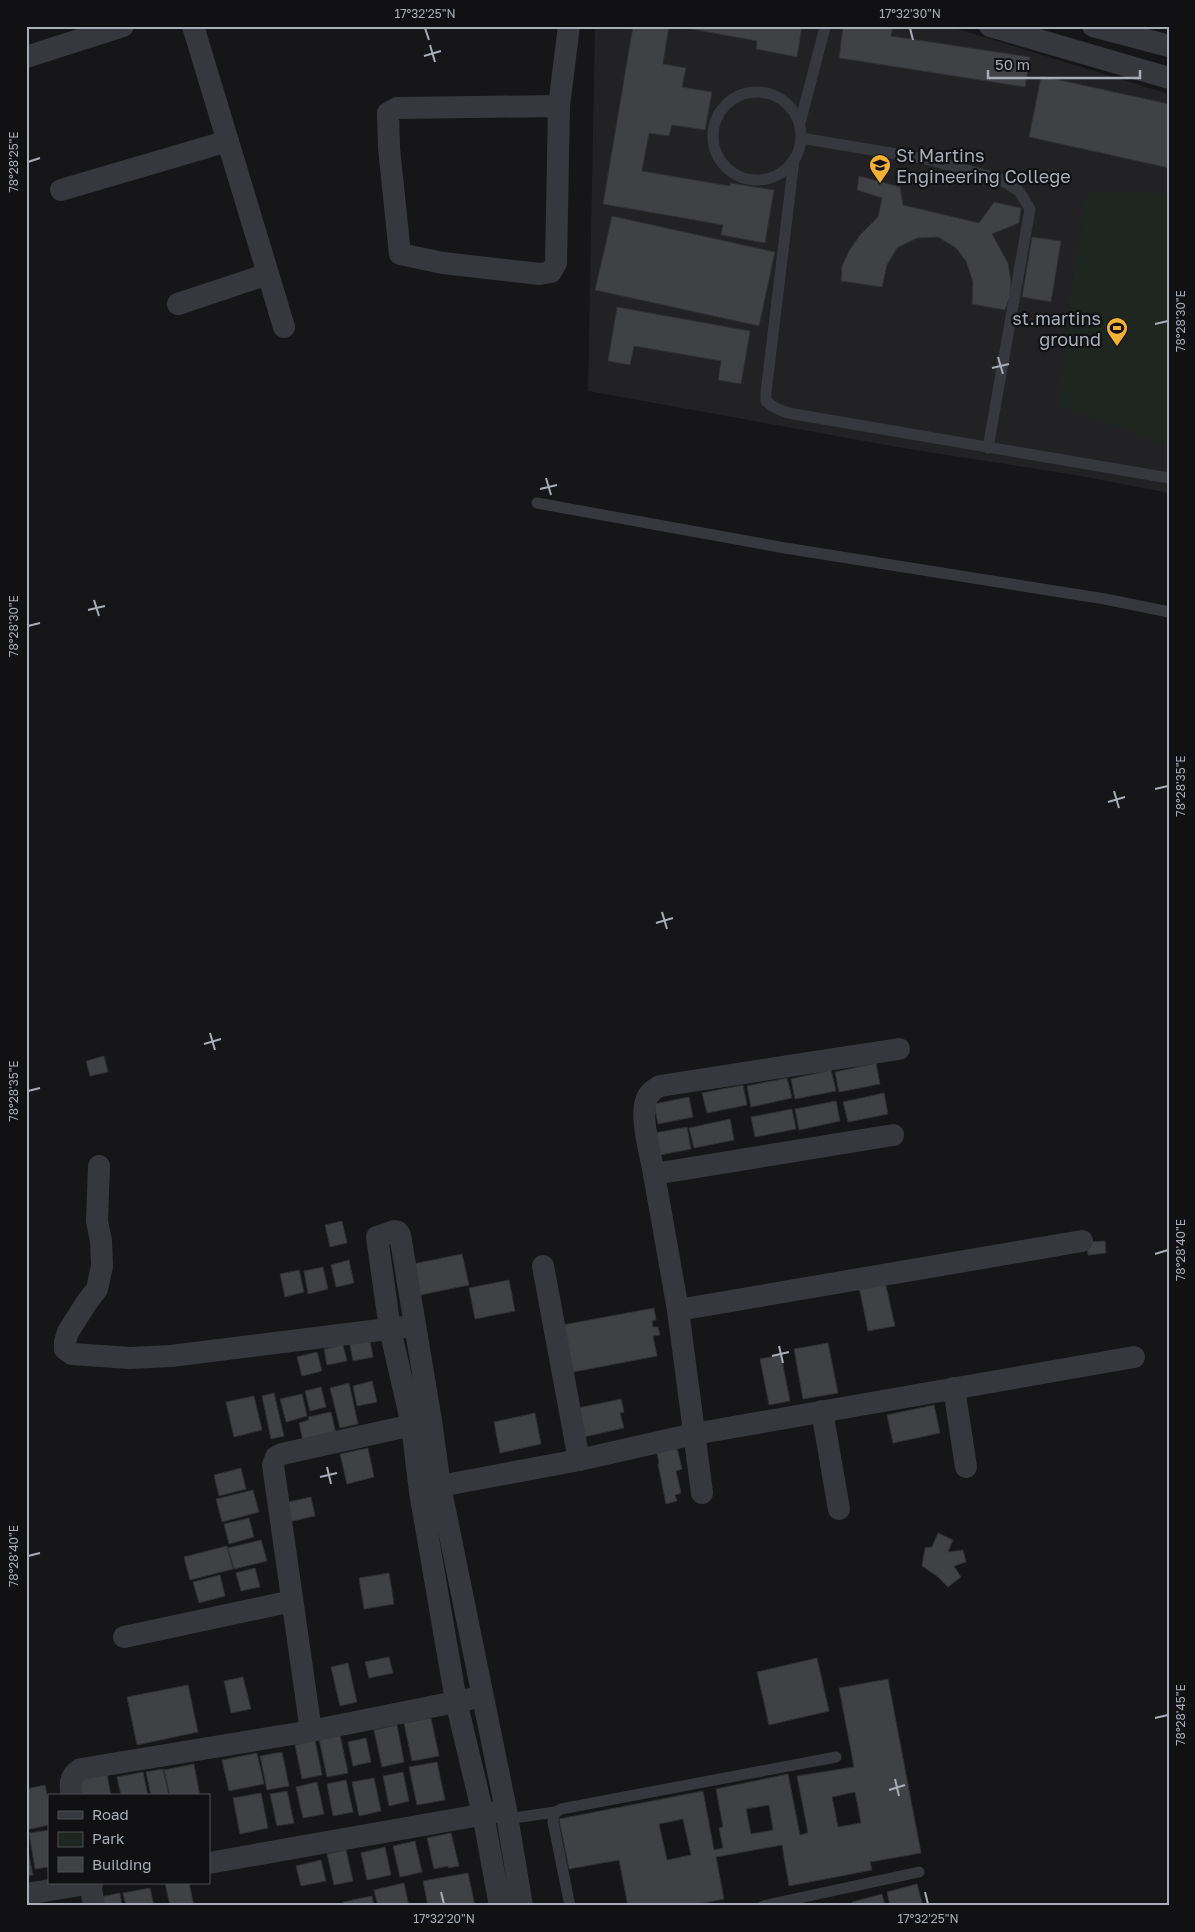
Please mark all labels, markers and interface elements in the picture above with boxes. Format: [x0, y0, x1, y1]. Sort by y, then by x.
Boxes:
text: 17°32'25"N [394, 6, 456, 21]
text: 17°32'30"N [879, 6, 941, 21]
scale bar [988, 48, 1140, 80]
text: 50 m [995, 55, 1030, 73]
text: 78°28'25"E [6, 131, 21, 193]
place label: St Martins Engineering College [896, 144, 1071, 187]
school or university icon: St Martins Engineering College [868, 153, 892, 184]
text: 78°28'30"E [1173, 290, 1188, 352]
place label: st.martins ground [1012, 307, 1101, 350]
sports icon: st.martins ground [1105, 316, 1129, 347]
text: 78°28'30"E [6, 595, 21, 657]
text: 78°28'35"E [1173, 755, 1188, 817]
text: 78°28'35"E [6, 1060, 21, 1122]
text: 78°28'40"E [1173, 1219, 1188, 1281]
text: 78°28'40"E [6, 1525, 21, 1587]
text: 78°28'45"E [1173, 1684, 1188, 1746]
legend [48, 1794, 210, 1884]
text: Road [92, 1805, 129, 1823]
text: Park [92, 1829, 125, 1847]
text: Building [92, 1855, 152, 1873]
text: 17°32'20"N [413, 1911, 475, 1926]
text: 17°32'25"N [897, 1911, 959, 1926]

